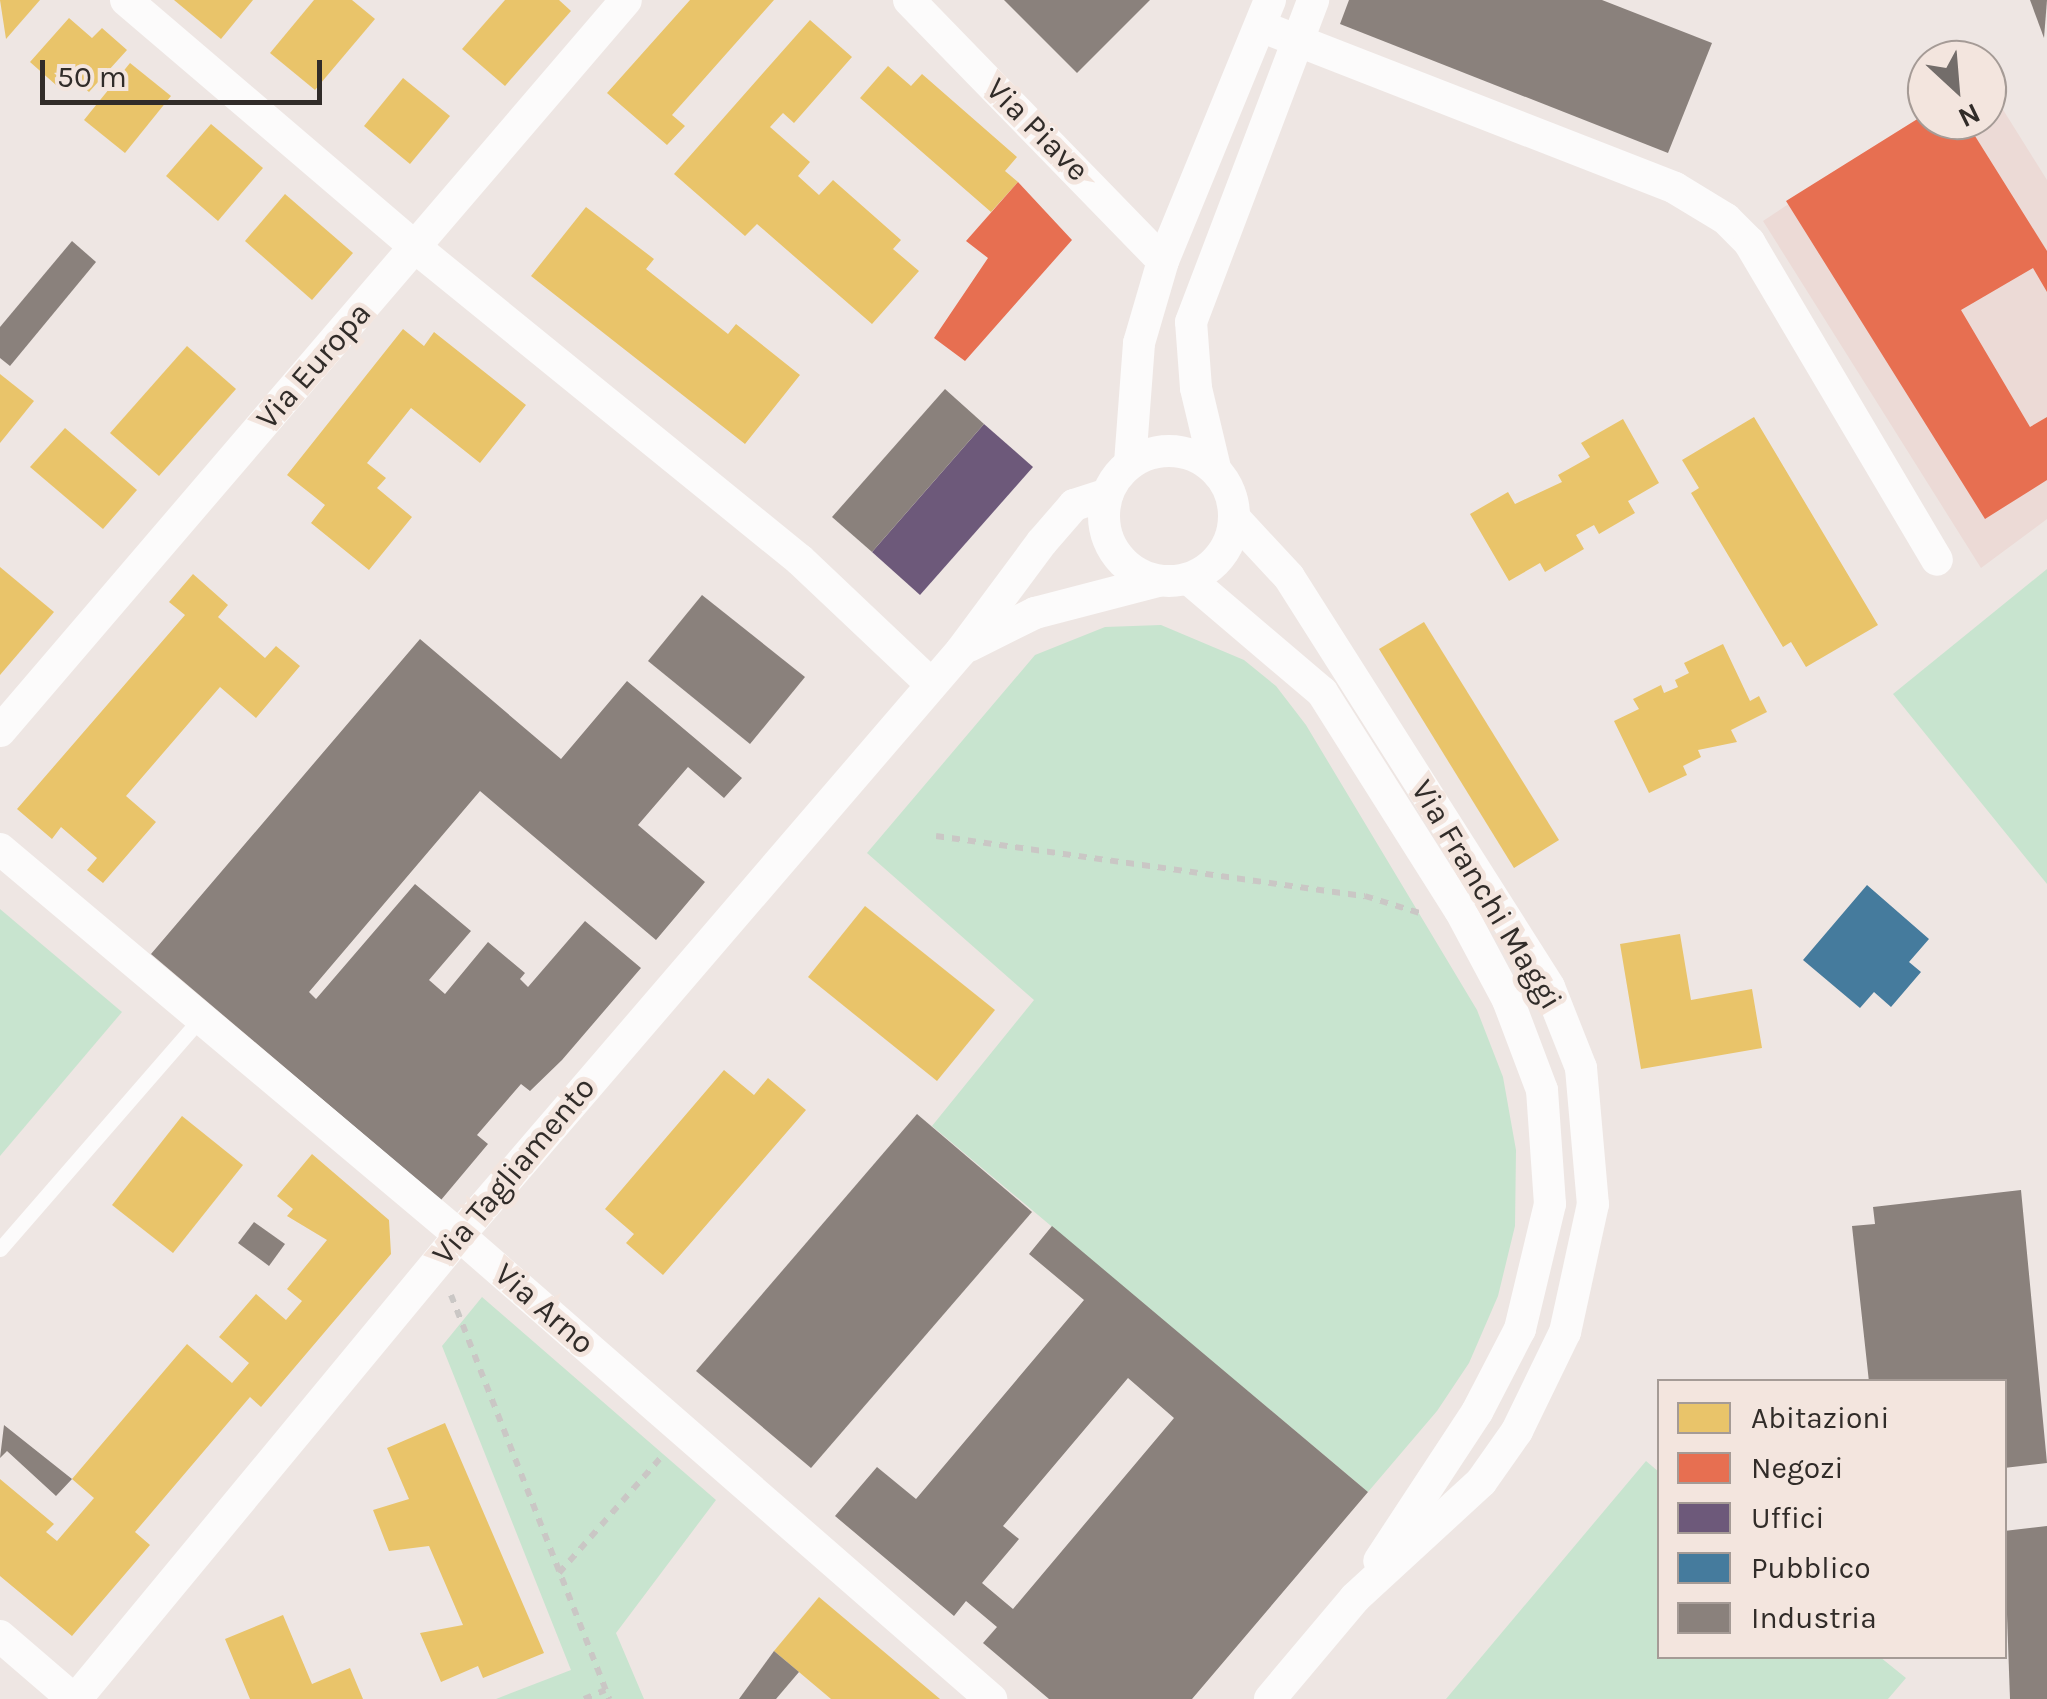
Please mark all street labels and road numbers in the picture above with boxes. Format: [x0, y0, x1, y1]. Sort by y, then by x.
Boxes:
street label: Via Piave [977, 70, 1097, 190]
street label: Via Europa [249, 295, 379, 437]
street label: Via Franchi Maggi [1402, 773, 1570, 1017]
street label: Via Tagliamento [424, 1069, 604, 1273]
street label: Via Arno [486, 1255, 602, 1363]

